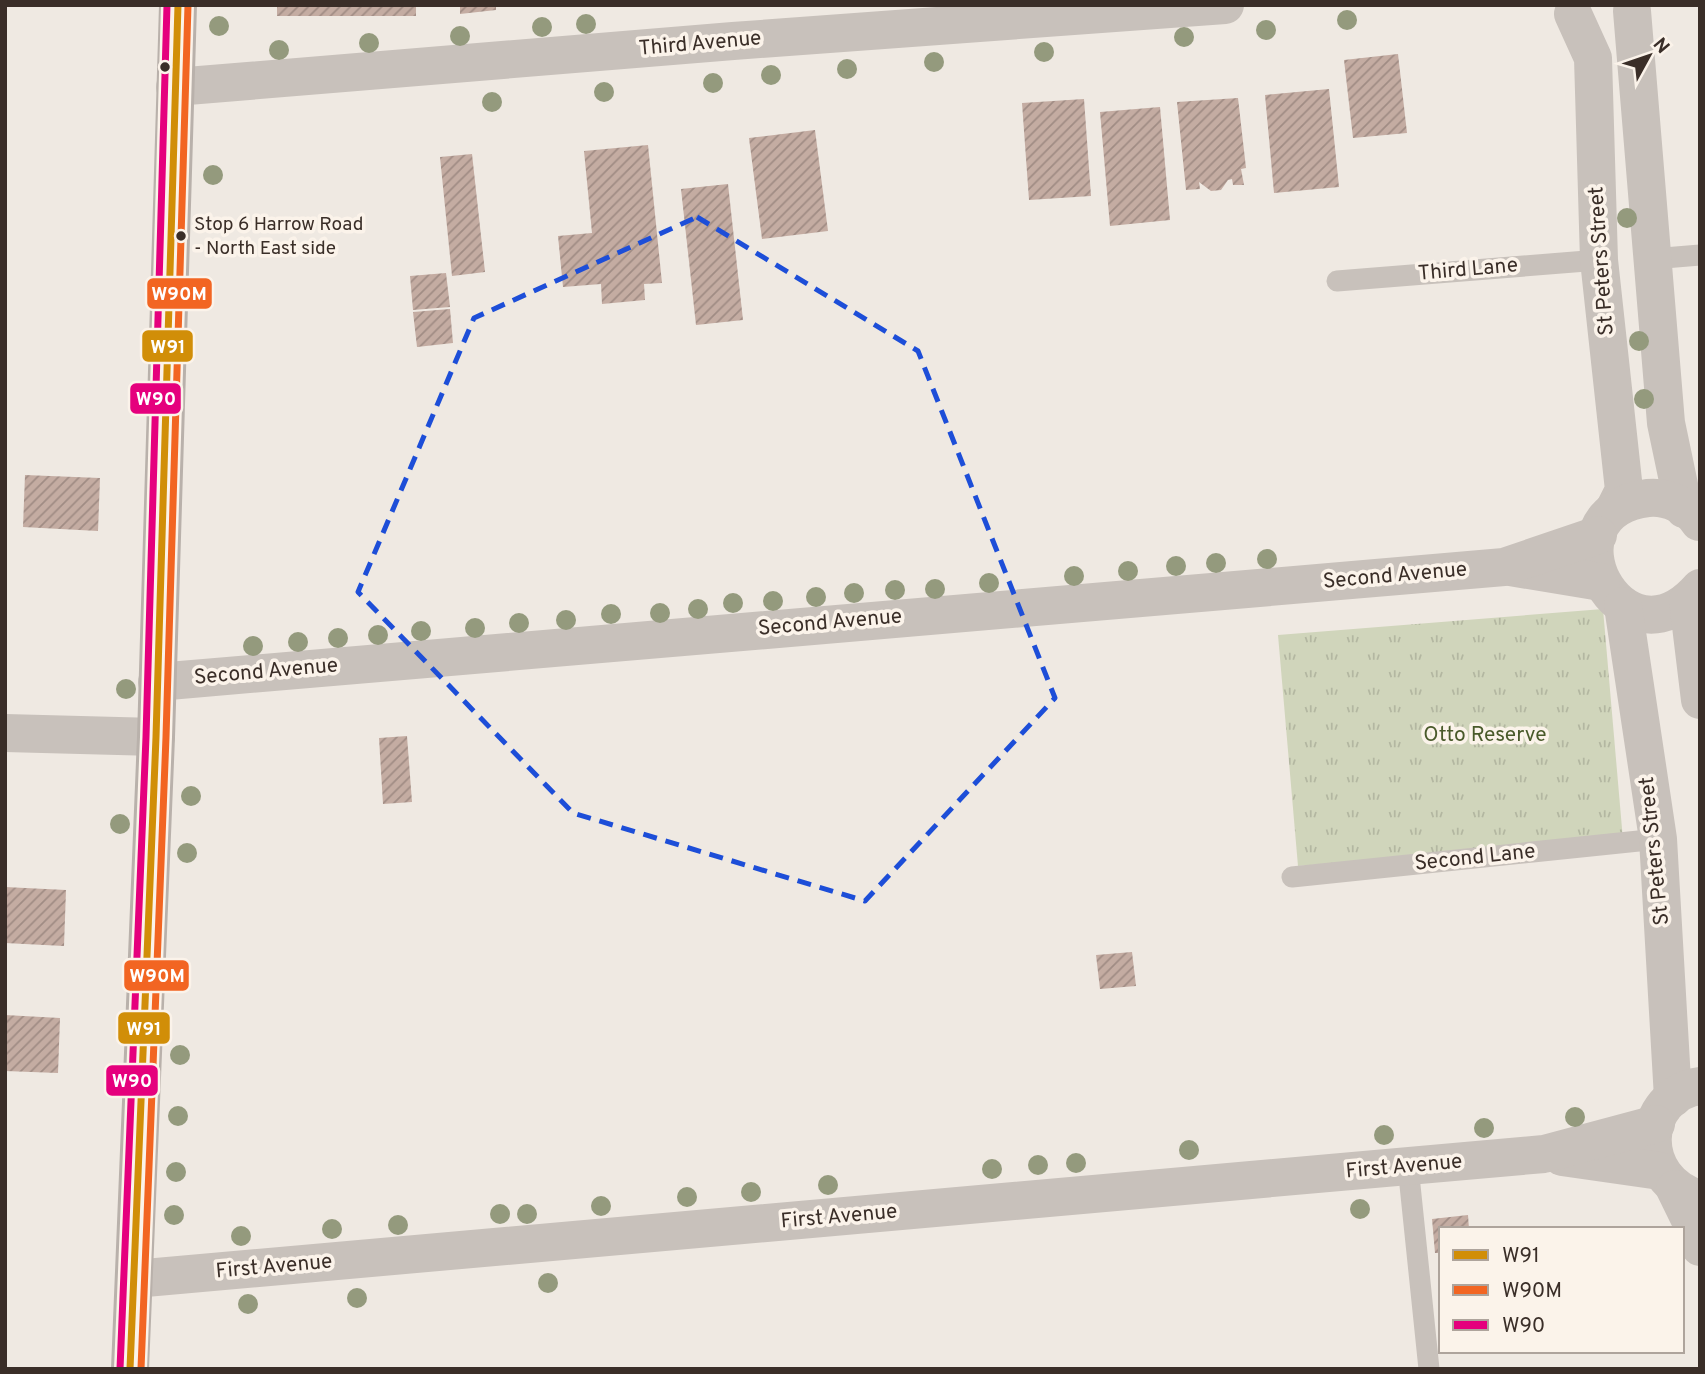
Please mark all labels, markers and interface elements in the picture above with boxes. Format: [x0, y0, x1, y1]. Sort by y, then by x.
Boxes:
north arrow [1614, 21, 1684, 91]
street label: Third Avenue [637, 25, 763, 63]
text: N [1647, 33, 1674, 59]
unlabelled marker [158, 60, 172, 74]
street label: St Peters Street [1583, 186, 1621, 336]
place label: Stop 6 Harrow Road - North East side [194, 213, 363, 261]
marker: Stop 6 Harrow Road - North East side [174, 229, 188, 243]
street label: Third Lane [1417, 252, 1519, 288]
line badge: W90M [146, 277, 213, 310]
text: W90M [151, 283, 207, 307]
line badge: W91 [141, 329, 194, 363]
text: W91 [150, 336, 186, 360]
line badge: W90 [129, 382, 182, 415]
text: W90 [136, 388, 176, 412]
street label: Second Avenue [1322, 556, 1468, 596]
street label: Second Avenue [757, 603, 903, 643]
street label: Second Avenue [193, 652, 339, 692]
park label: Otto Reserve [1423, 722, 1547, 749]
street label: St Peters Street [1634, 775, 1676, 927]
street label: Second Lane [1413, 838, 1537, 878]
line badge: W90M [123, 959, 190, 992]
text: W90M [129, 965, 185, 989]
line badge: W91 [117, 1011, 171, 1045]
text: W91 [126, 1018, 162, 1042]
line badge: W90 [105, 1064, 159, 1097]
text: W90 [112, 1070, 152, 1094]
street label: First Avenue [1345, 1148, 1463, 1186]
street label: First Avenue [780, 1198, 898, 1236]
legend [1439, 1227, 1684, 1353]
text: W91 [1502, 1243, 1540, 1270]
street label: First Avenue [215, 1248, 333, 1286]
text: W90M [1502, 1278, 1562, 1305]
text: W90 [1502, 1313, 1545, 1340]

